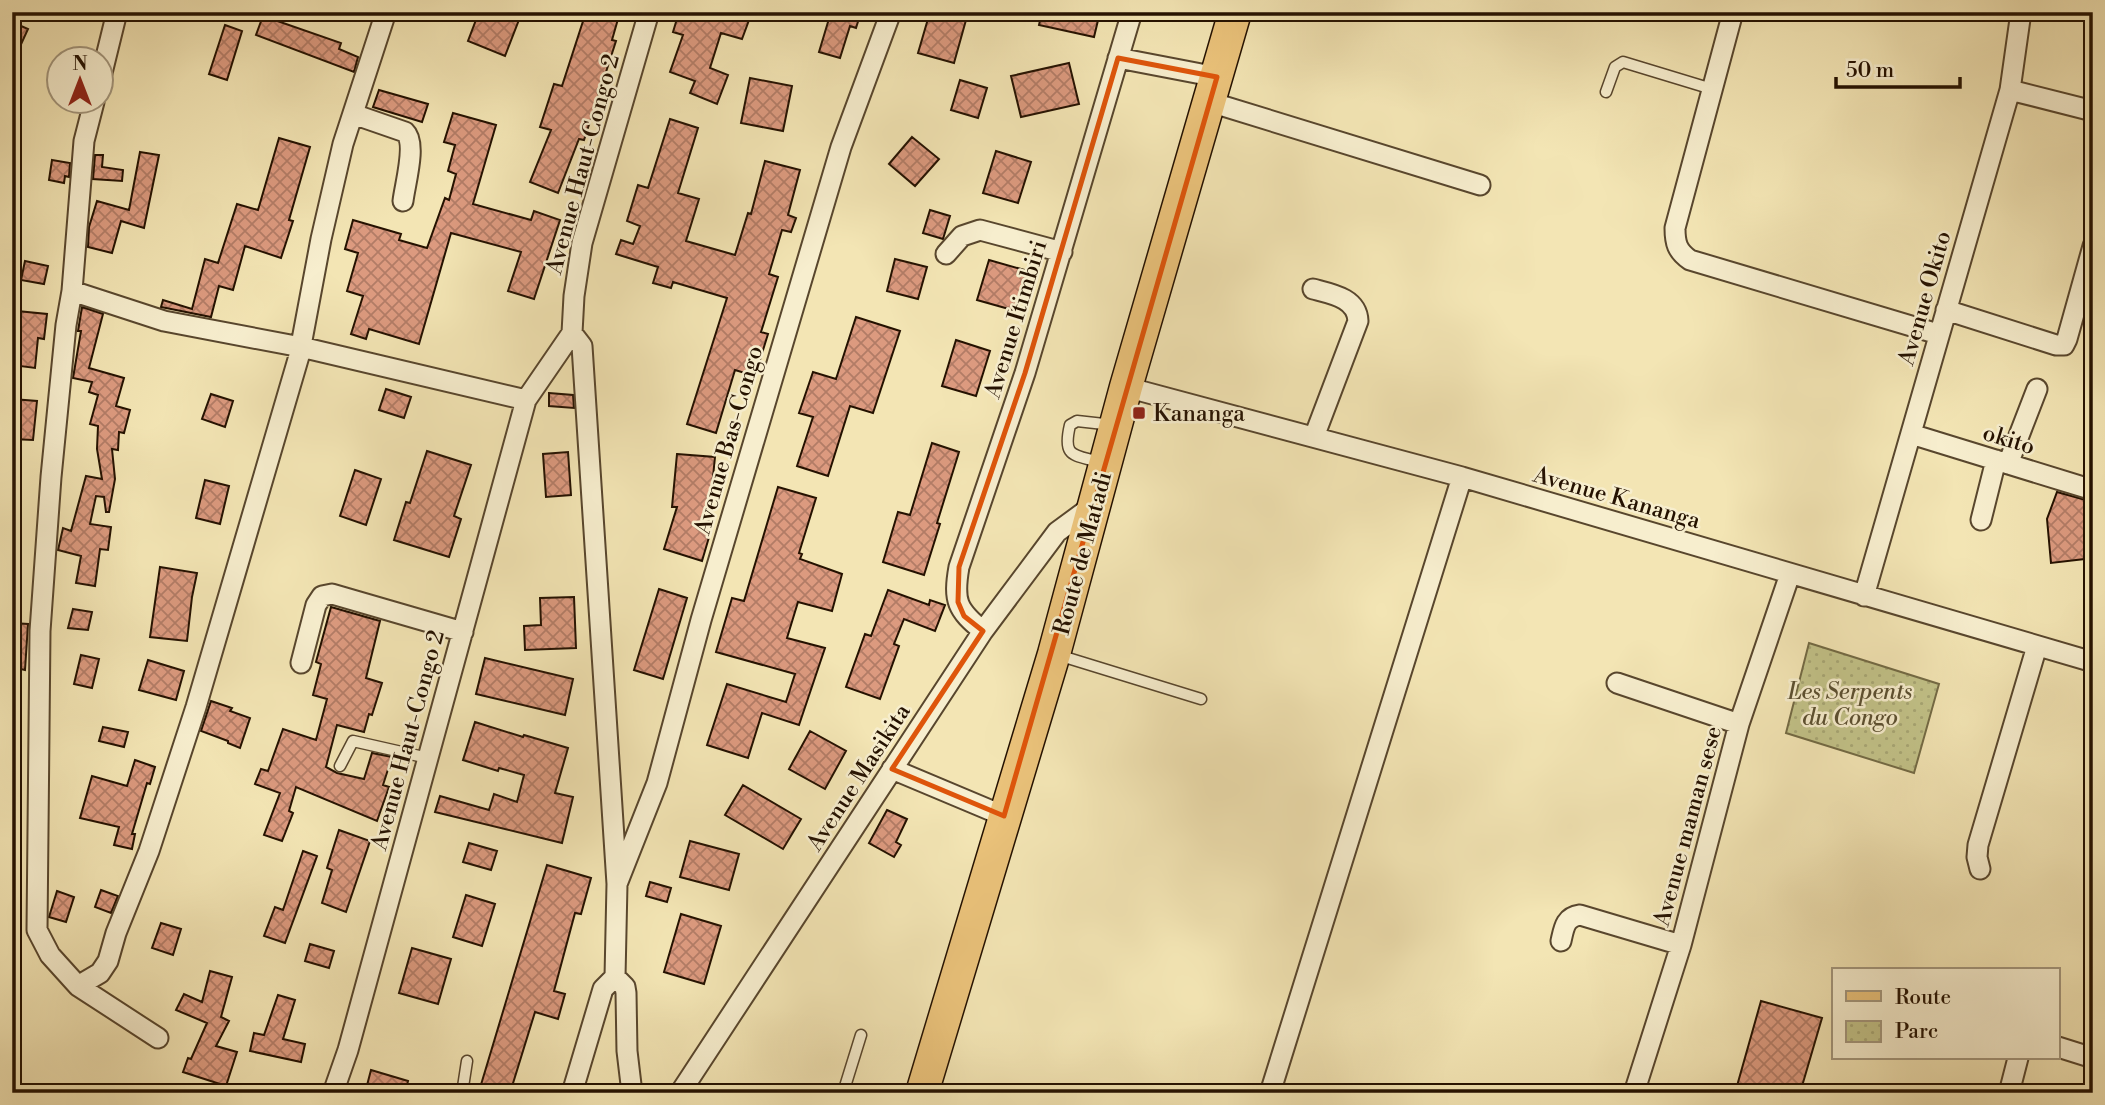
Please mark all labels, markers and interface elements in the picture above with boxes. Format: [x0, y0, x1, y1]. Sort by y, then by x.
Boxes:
north arrow [46, 46, 116, 116]
scale bar [1836, 46, 1960, 90]
street label: Avenue Haut-Congo 2 [540, 51, 626, 278]
text: N [72, 52, 88, 76]
text: 50 m [1846, 58, 1894, 84]
street label: Avenue Okito [1892, 228, 1958, 370]
street label: Avenue Itimbiri [978, 237, 1053, 403]
street label: Avenue Bas-Congo [688, 343, 769, 539]
place label: Kananga [1153, 400, 1245, 428]
marker: Kananga [1131, 405, 1147, 421]
street label: okito [1979, 419, 2038, 461]
street label: Avenue Kananga [1529, 460, 1704, 535]
street label: Route de Matadi [1048, 468, 1118, 638]
street label: Avenue Haut-Congo 2 [365, 627, 451, 854]
park label: Les Serpents du Congo [1787, 678, 1913, 732]
street label: Avenue Masikita [800, 698, 917, 857]
street label: Avenue maman sese [1648, 723, 1728, 930]
legend [1832, 968, 2060, 1060]
text: Route [1895, 985, 1951, 1011]
text: Parc [1895, 1019, 1938, 1045]

